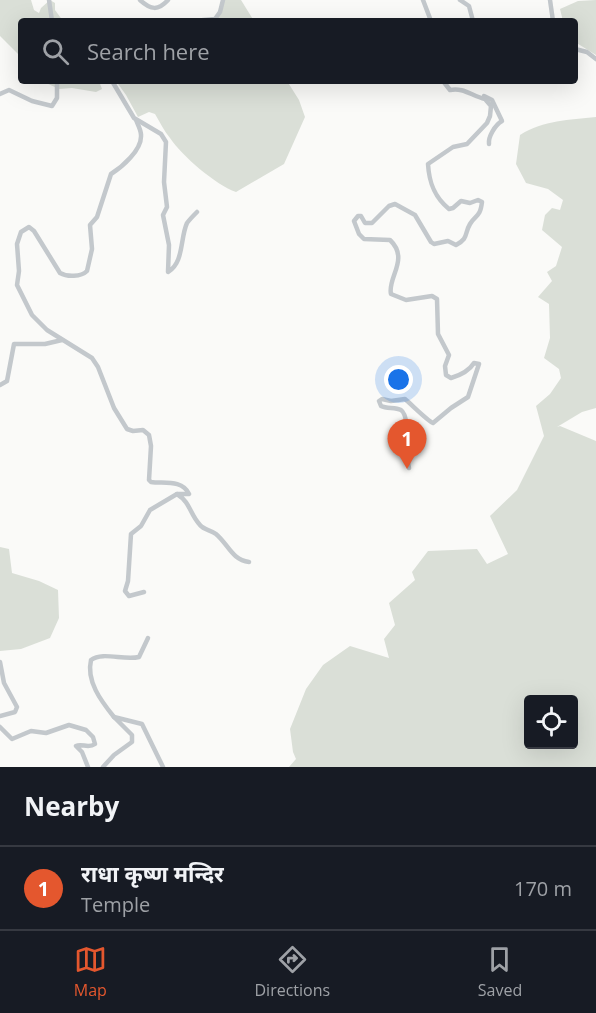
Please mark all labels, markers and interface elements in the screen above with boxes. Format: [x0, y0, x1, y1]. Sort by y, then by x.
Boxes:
search box [18, 18, 578, 84]
icon: search [39, 35, 72, 68]
text: Search here [87, 36, 210, 66]
your location [384, 365, 413, 394]
pin: 1 [388, 420, 426, 469]
map controls [524, 695, 578, 749]
button: locate [524, 695, 578, 749]
text: Nearby [24, 788, 119, 824]
text: राधा कृष्ण मन्दिर [81, 858, 224, 888]
text: 1 [38, 875, 49, 902]
text: 170 m [514, 875, 572, 902]
text: Temple [81, 891, 150, 918]
tab: Map [74, 943, 107, 1001]
tab: Directions [254, 943, 330, 1001]
tab: Saved [478, 943, 522, 1001]

